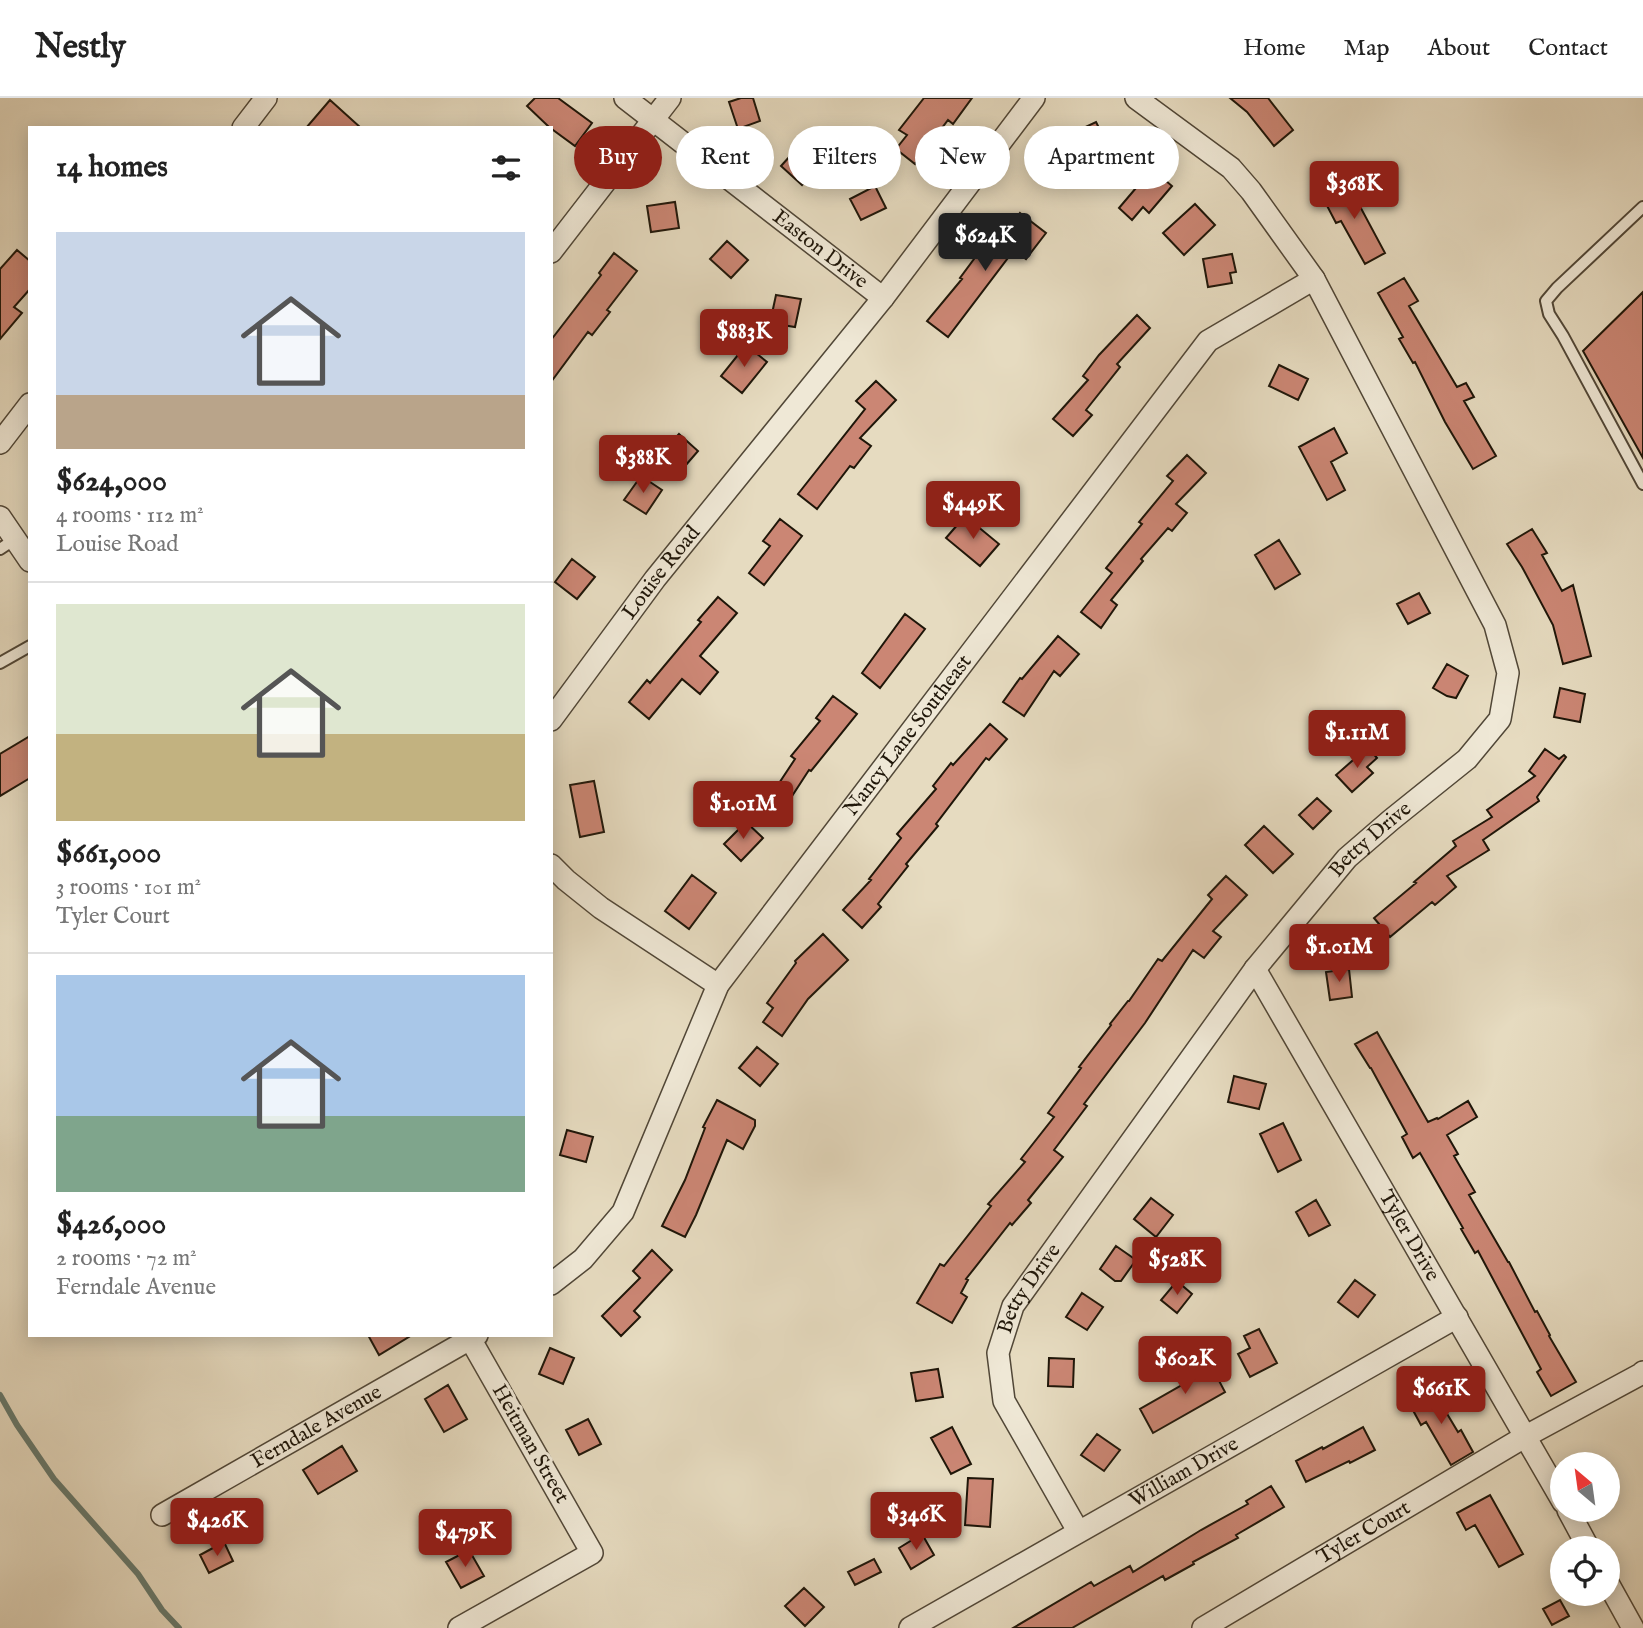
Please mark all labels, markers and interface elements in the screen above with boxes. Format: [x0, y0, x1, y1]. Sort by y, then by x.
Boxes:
text: Nestly [35, 27, 126, 69]
text: Home [1243, 33, 1306, 64]
text: Map [1344, 33, 1390, 64]
text: About [1428, 33, 1490, 64]
text: Contact [1528, 33, 1608, 64]
chip: Buy [574, 126, 662, 189]
chip: Rent [676, 126, 774, 189]
chip: Filters [788, 126, 901, 189]
chip: New [915, 126, 1010, 189]
chip: Apartment [1024, 126, 1179, 189]
text: 14 homes [56, 149, 168, 187]
icon: filters [487, 149, 525, 187]
pin: $368K [1305, 162, 1403, 221]
text: $368K [1326, 169, 1382, 198]
street label: Easton Drive [767, 204, 874, 295]
pin: $624K [936, 214, 1034, 273]
text: $624K [954, 221, 1016, 250]
icon: home [228, 278, 354, 404]
pin: $883K [695, 310, 793, 369]
text: $883K [716, 317, 772, 346]
pin: $388K [594, 436, 692, 495]
text: $388K [615, 443, 671, 472]
text: $624,000 [56, 463, 167, 501]
pin: $449K [924, 482, 1022, 541]
text: $449K [942, 489, 1004, 518]
text: 4 rooms · 112 m² [56, 501, 204, 530]
street label: Louise Road [616, 520, 707, 625]
text: Louise Road [56, 530, 179, 559]
street label: Nancy Lane Southeast [838, 649, 978, 822]
icon: home [228, 650, 354, 776]
pin: $1.11M [1300, 710, 1414, 770]
text: $1.11M [1324, 718, 1390, 747]
pin: $1.01M [686, 782, 800, 841]
text: $1.01M [709, 789, 777, 818]
street label: Betty Drive [1323, 795, 1417, 883]
text: $661,000 [56, 835, 161, 873]
text: 3 rooms · 101 m² [56, 873, 201, 902]
text: Tyler Court [56, 902, 170, 931]
pin: $1.01M [1282, 924, 1396, 984]
text: $1.01M [1305, 932, 1373, 961]
icon: home [228, 1021, 354, 1147]
street label: Tyler Drive [1372, 1185, 1446, 1286]
text: $426,000 [56, 1206, 166, 1244]
street label: Betty Drive [992, 1238, 1067, 1337]
pin: $528K [1128, 1238, 1226, 1297]
text: 2 rooms · 72 m² [56, 1244, 197, 1273]
text: $528K [1148, 1245, 1206, 1274]
text: Ferndale Avenue [56, 1273, 216, 1302]
pin: $602K [1136, 1336, 1234, 1396]
text: $602K [1154, 1344, 1216, 1373]
pin: $661K [1392, 1366, 1490, 1426]
text: $661K [1412, 1374, 1470, 1403]
street label: Ferndale Avenue [246, 1379, 387, 1475]
street label: Heitman Street [485, 1379, 575, 1509]
street label: William Drive [1124, 1430, 1244, 1514]
north arrow [1550, 1452, 1620, 1522]
map controls [1550, 1452, 1620, 1606]
pin: $346K [867, 1492, 965, 1552]
street label: Tyler Court [1312, 1494, 1415, 1571]
pin: $426K [168, 1498, 266, 1558]
text: $346K [887, 1500, 945, 1529]
text: $426K [186, 1506, 248, 1535]
pin: $479K [416, 1510, 514, 1569]
text: $479K [435, 1517, 495, 1546]
button: locate [1550, 1536, 1620, 1606]

